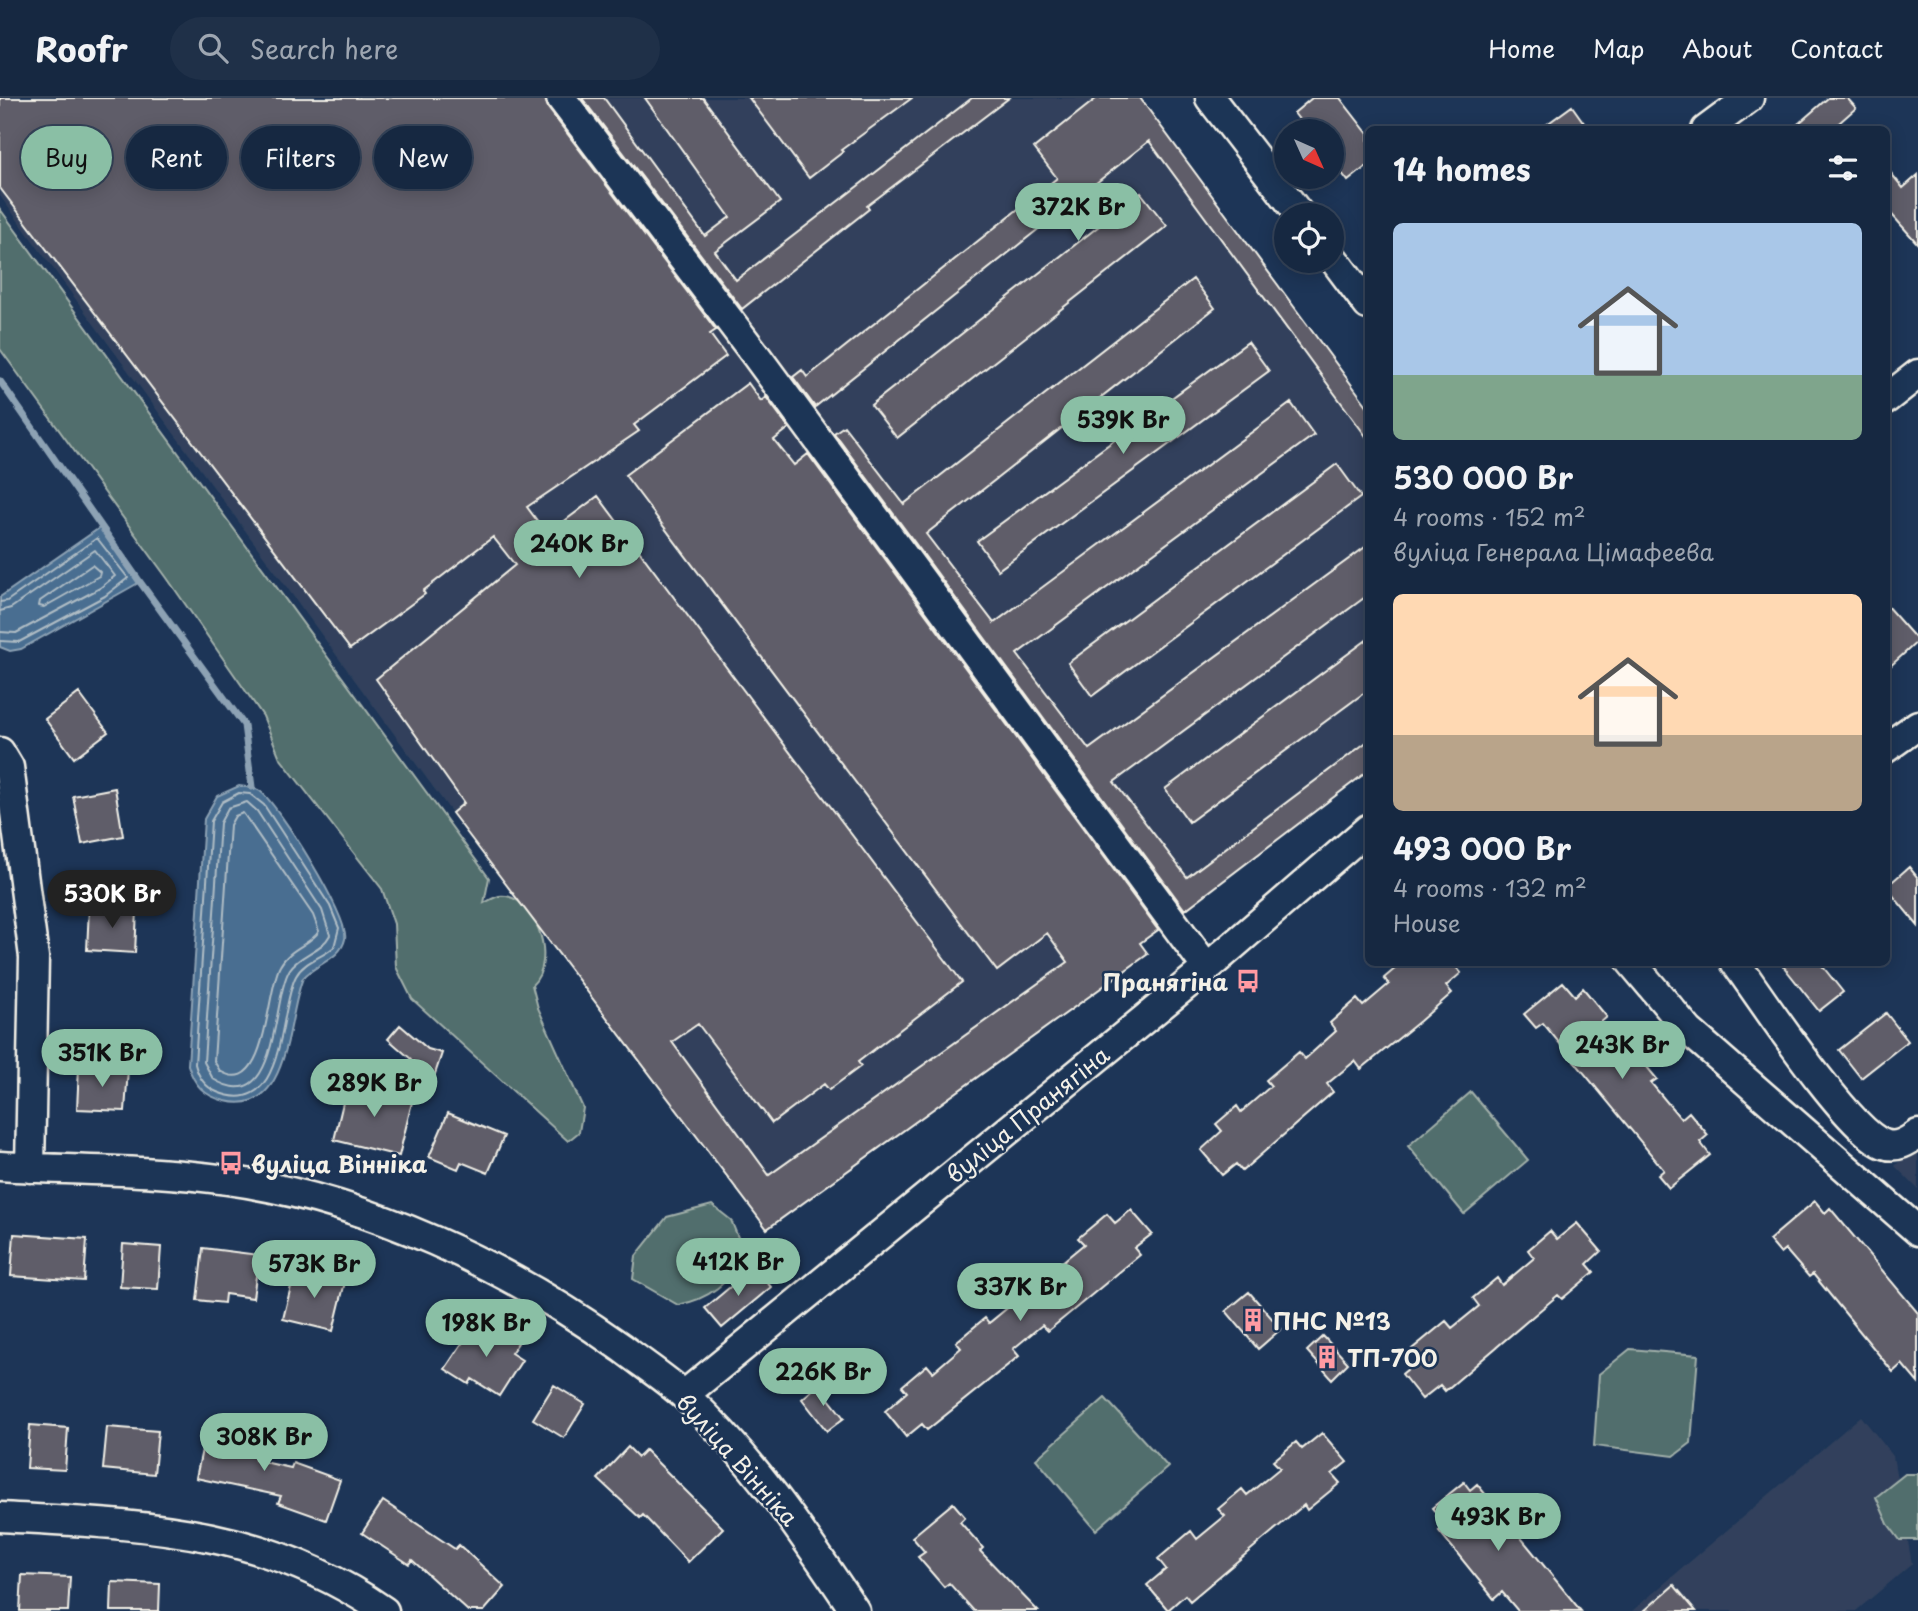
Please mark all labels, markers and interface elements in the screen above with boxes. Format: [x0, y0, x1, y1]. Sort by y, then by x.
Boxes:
search box [170, 17, 660, 80]
text: Roofr [35, 23, 128, 73]
icon: search [194, 29, 232, 67]
text: Search here [250, 29, 398, 68]
text: Home [1488, 30, 1555, 66]
text: Map [1593, 30, 1644, 66]
text: About [1682, 30, 1752, 66]
text: Contact [1790, 30, 1883, 66]
north arrow [1274, 119, 1344, 189]
map controls [1274, 119, 1344, 273]
chip: Buy [21, 126, 112, 189]
chip: Rent [126, 126, 227, 189]
chip: Filters [241, 126, 360, 189]
chip: New [374, 126, 472, 189]
text: 14 homes [1393, 146, 1531, 191]
icon: filters [1824, 149, 1862, 187]
pin: 372K Br [1013, 184, 1143, 243]
text: 372K Br [1031, 188, 1125, 223]
button: locate [1274, 203, 1344, 273]
icon: home [1565, 268, 1691, 394]
pin: 539K Br [1058, 396, 1188, 456]
text: 539K Br [1077, 401, 1169, 436]
text: 530 000 Br [1393, 454, 1573, 499]
text: 4 rooms · 152 m² [1393, 499, 1586, 534]
pin: 240K Br [514, 520, 644, 580]
text: 240K Br [530, 525, 628, 560]
text: вуліца Генерала Цімафеева [1393, 534, 1714, 569]
icon: home [1565, 639, 1691, 765]
text: 493 000 Br [1393, 825, 1571, 870]
pin: 530K Br [47, 870, 177, 930]
text: 4 rooms · 132 m² [1393, 870, 1587, 905]
text: 530K Br [63, 875, 161, 910]
text: House [1393, 905, 1460, 940]
place label: Пранягіна [1103, 964, 1228, 999]
bus stop icon: Пранягіна [1234, 967, 1262, 995]
pin: 243K Br [1557, 1021, 1687, 1081]
text: 243K Br [1575, 1026, 1669, 1061]
pin: 351K Br [37, 1030, 167, 1089]
text: 351K Br [58, 1034, 147, 1069]
street label: вуліца Пранягіна [938, 1037, 1117, 1191]
pin: 289K Br [309, 1060, 439, 1119]
text: 289K Br [326, 1064, 422, 1099]
place label: вуліца Вінніка [251, 1146, 428, 1181]
bus stop icon: вуліца Вінніка [217, 1149, 245, 1177]
pin: 412K Br [673, 1238, 803, 1298]
pin: 573K Br [249, 1240, 379, 1300]
text: 412K Br [692, 1243, 784, 1278]
text: 573K Br [268, 1245, 360, 1280]
pin: 337K Br [955, 1264, 1085, 1323]
text: 337K Br [973, 1268, 1067, 1303]
pin: 198K Br [421, 1300, 551, 1359]
place label: ПНС №13 [1273, 1303, 1391, 1338]
text: 198K Br [442, 1304, 530, 1339]
building icon: ПНС №13 [1239, 1306, 1267, 1334]
place label: ТП-700 [1347, 1340, 1438, 1375]
building icon: ТП-700 [1313, 1343, 1341, 1371]
pin: 226K Br [758, 1348, 888, 1408]
text: 226K Br [775, 1353, 871, 1388]
street label: вуліца Вінніка [669, 1385, 808, 1534]
pin: 308K Br [199, 1414, 329, 1473]
text: 308K Br [216, 1418, 312, 1453]
pin: 493K Br [1433, 1494, 1563, 1553]
text: 493K Br [1451, 1498, 1545, 1533]

